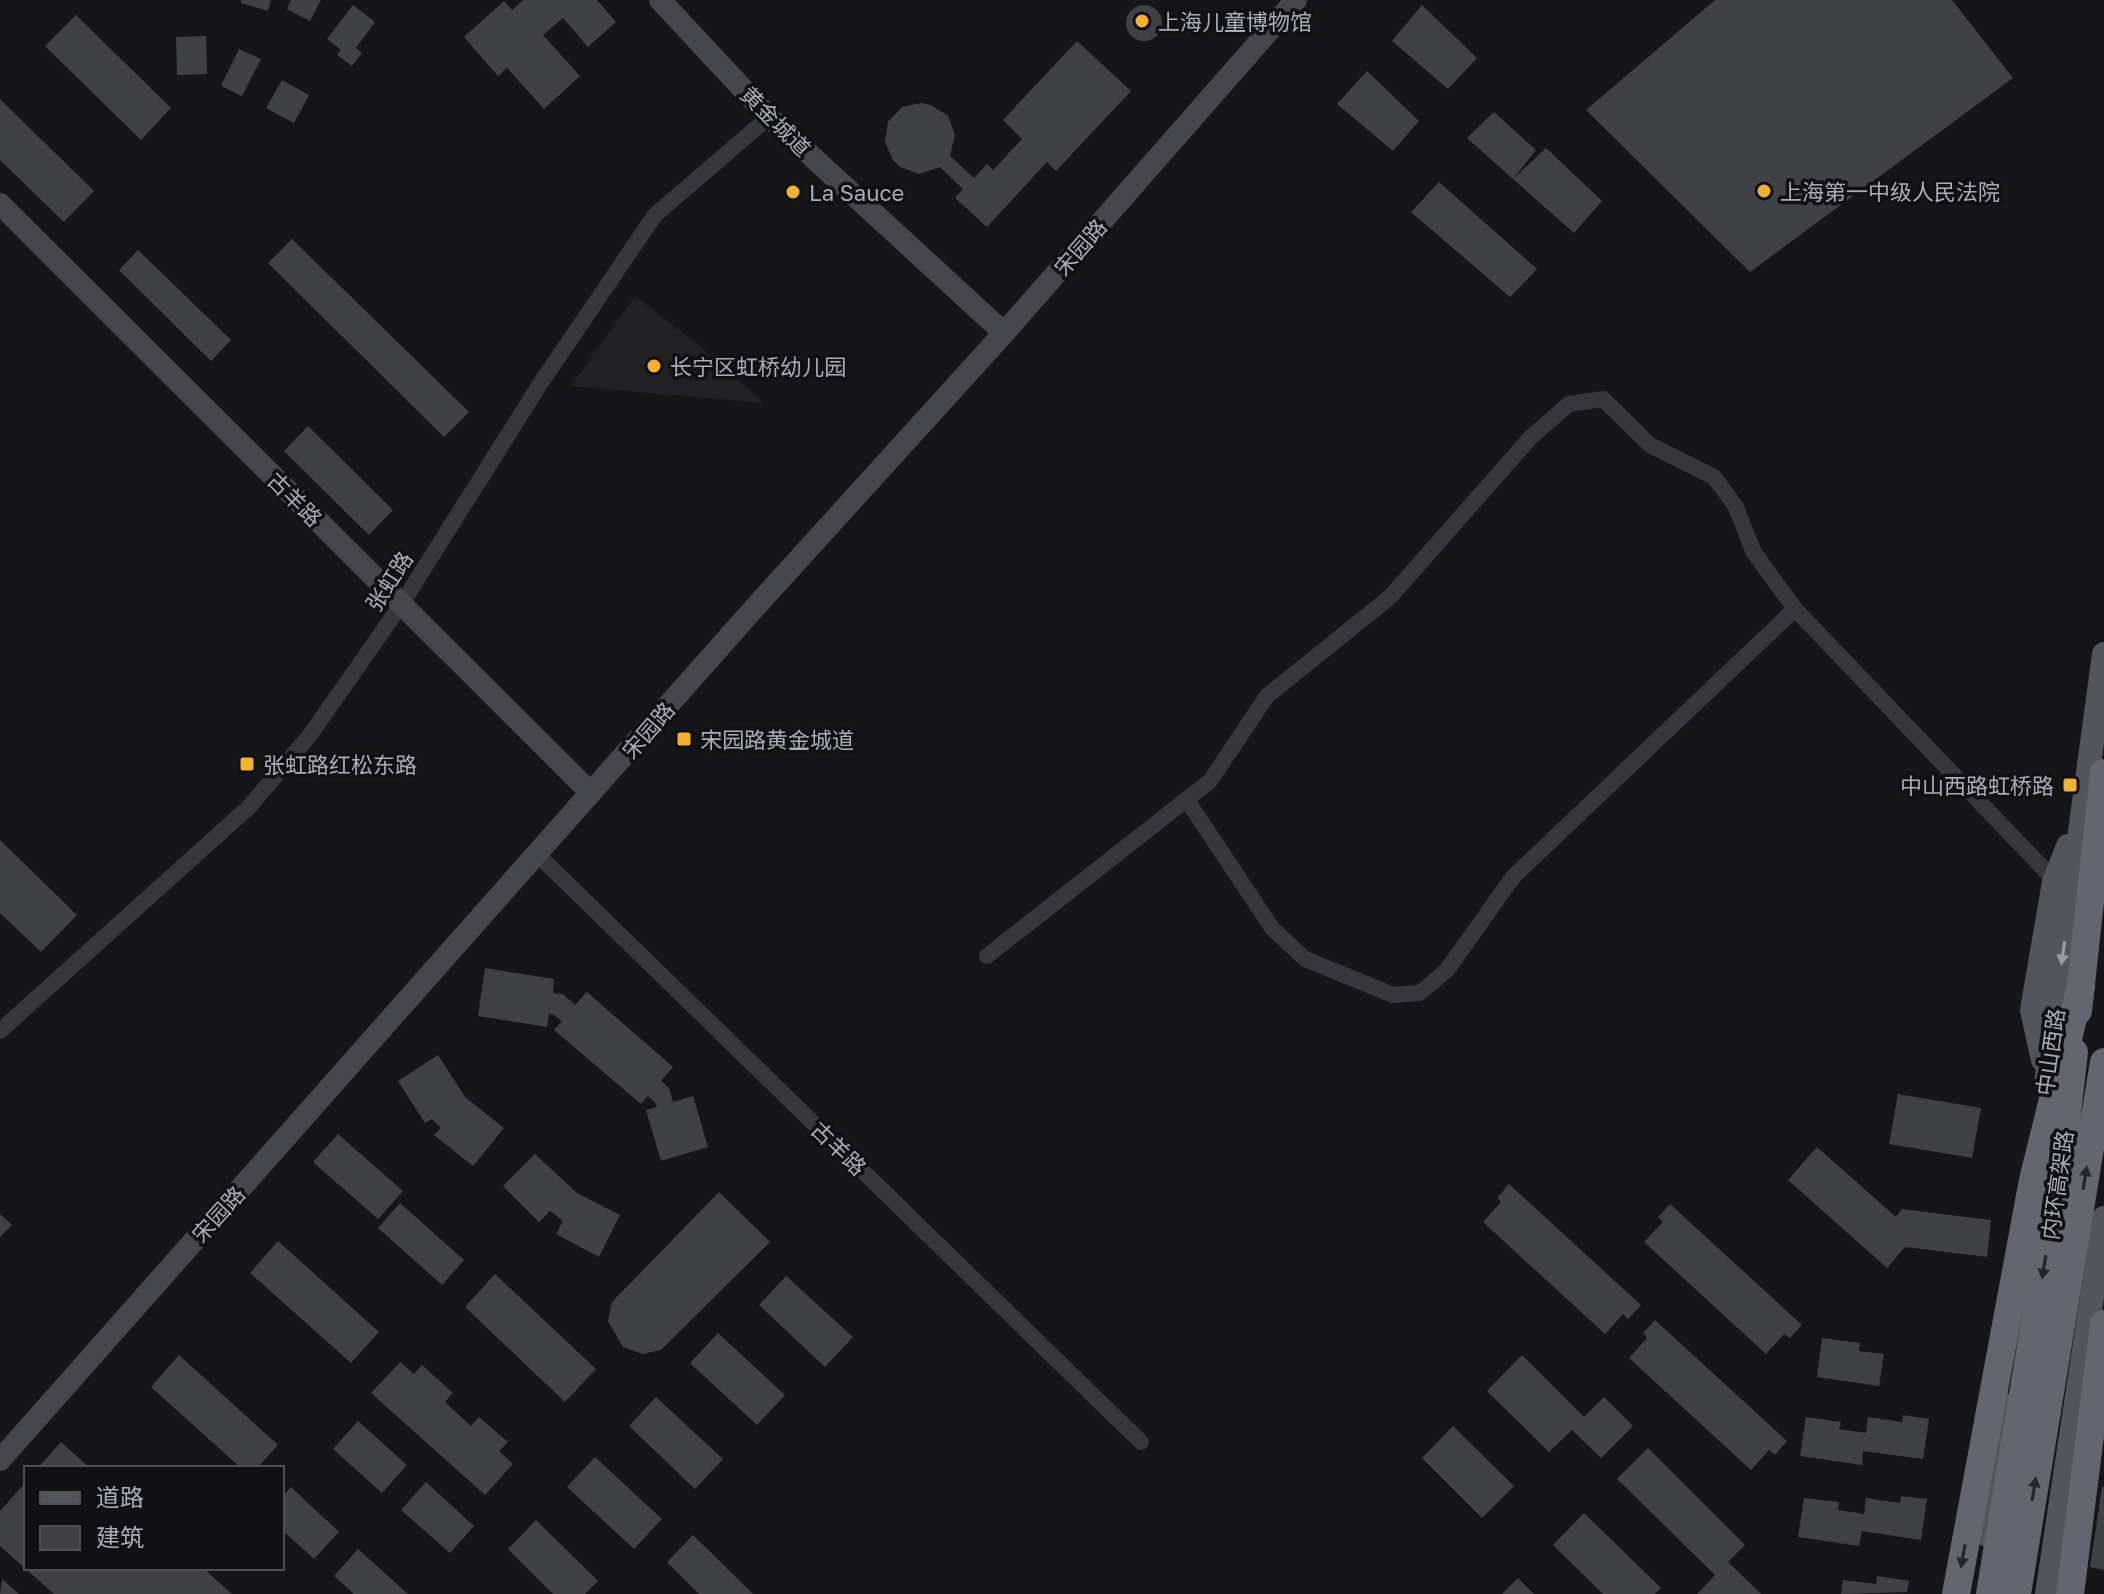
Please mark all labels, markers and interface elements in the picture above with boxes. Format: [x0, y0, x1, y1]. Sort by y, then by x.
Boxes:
place label: 上海儿童博物馆 [1158, 8, 1312, 35]
marker: 上海儿童博物馆 [1133, 12, 1151, 30]
street label: 黄金城道 [735, 80, 817, 162]
place label: 上海第一中级人民法院 [1780, 178, 2000, 205]
place label: La Sauce [809, 179, 904, 206]
marker: 上海第一中级人民法院 [1755, 182, 1773, 200]
marker: La Sauce [784, 183, 802, 201]
street label: 宋园路 [1048, 213, 1112, 281]
place label: 长宁区虹桥幼儿园 [670, 353, 846, 380]
marker: 长宁区虹桥幼儿园 [645, 357, 663, 375]
street label: 古羊路 [262, 466, 328, 532]
street label: 张虹路 [360, 546, 418, 616]
street label: 宋园路 [616, 696, 680, 764]
place label: 宋园路黄金城道 [700, 726, 854, 753]
marker: 宋园路黄金城道 [675, 730, 693, 748]
place label: 张虹路红松东路 [263, 751, 417, 778]
marker: 张虹路红松东路 [238, 755, 256, 773]
place label: 中山西路虹桥路 [1900, 772, 2054, 799]
marker: 中山西路虹桥路 [2061, 776, 2079, 794]
one-way arrow [2056, 941, 2069, 966]
street label: 中山西路 [2031, 1007, 2069, 1097]
street label: 古羊路 [806, 1115, 872, 1181]
street label: 内环高架路 [2036, 1129, 2078, 1241]
one-way arrow [2079, 1165, 2092, 1190]
street label: 宋园路 [186, 1180, 250, 1248]
one-way arrow [2037, 1255, 2050, 1280]
legend [24, 1466, 284, 1570]
one-way arrow [2028, 1477, 2041, 1502]
text: 道路 [96, 1482, 144, 1511]
text: 建筑 [96, 1522, 144, 1551]
one-way arrow [1956, 1544, 1968, 1569]

